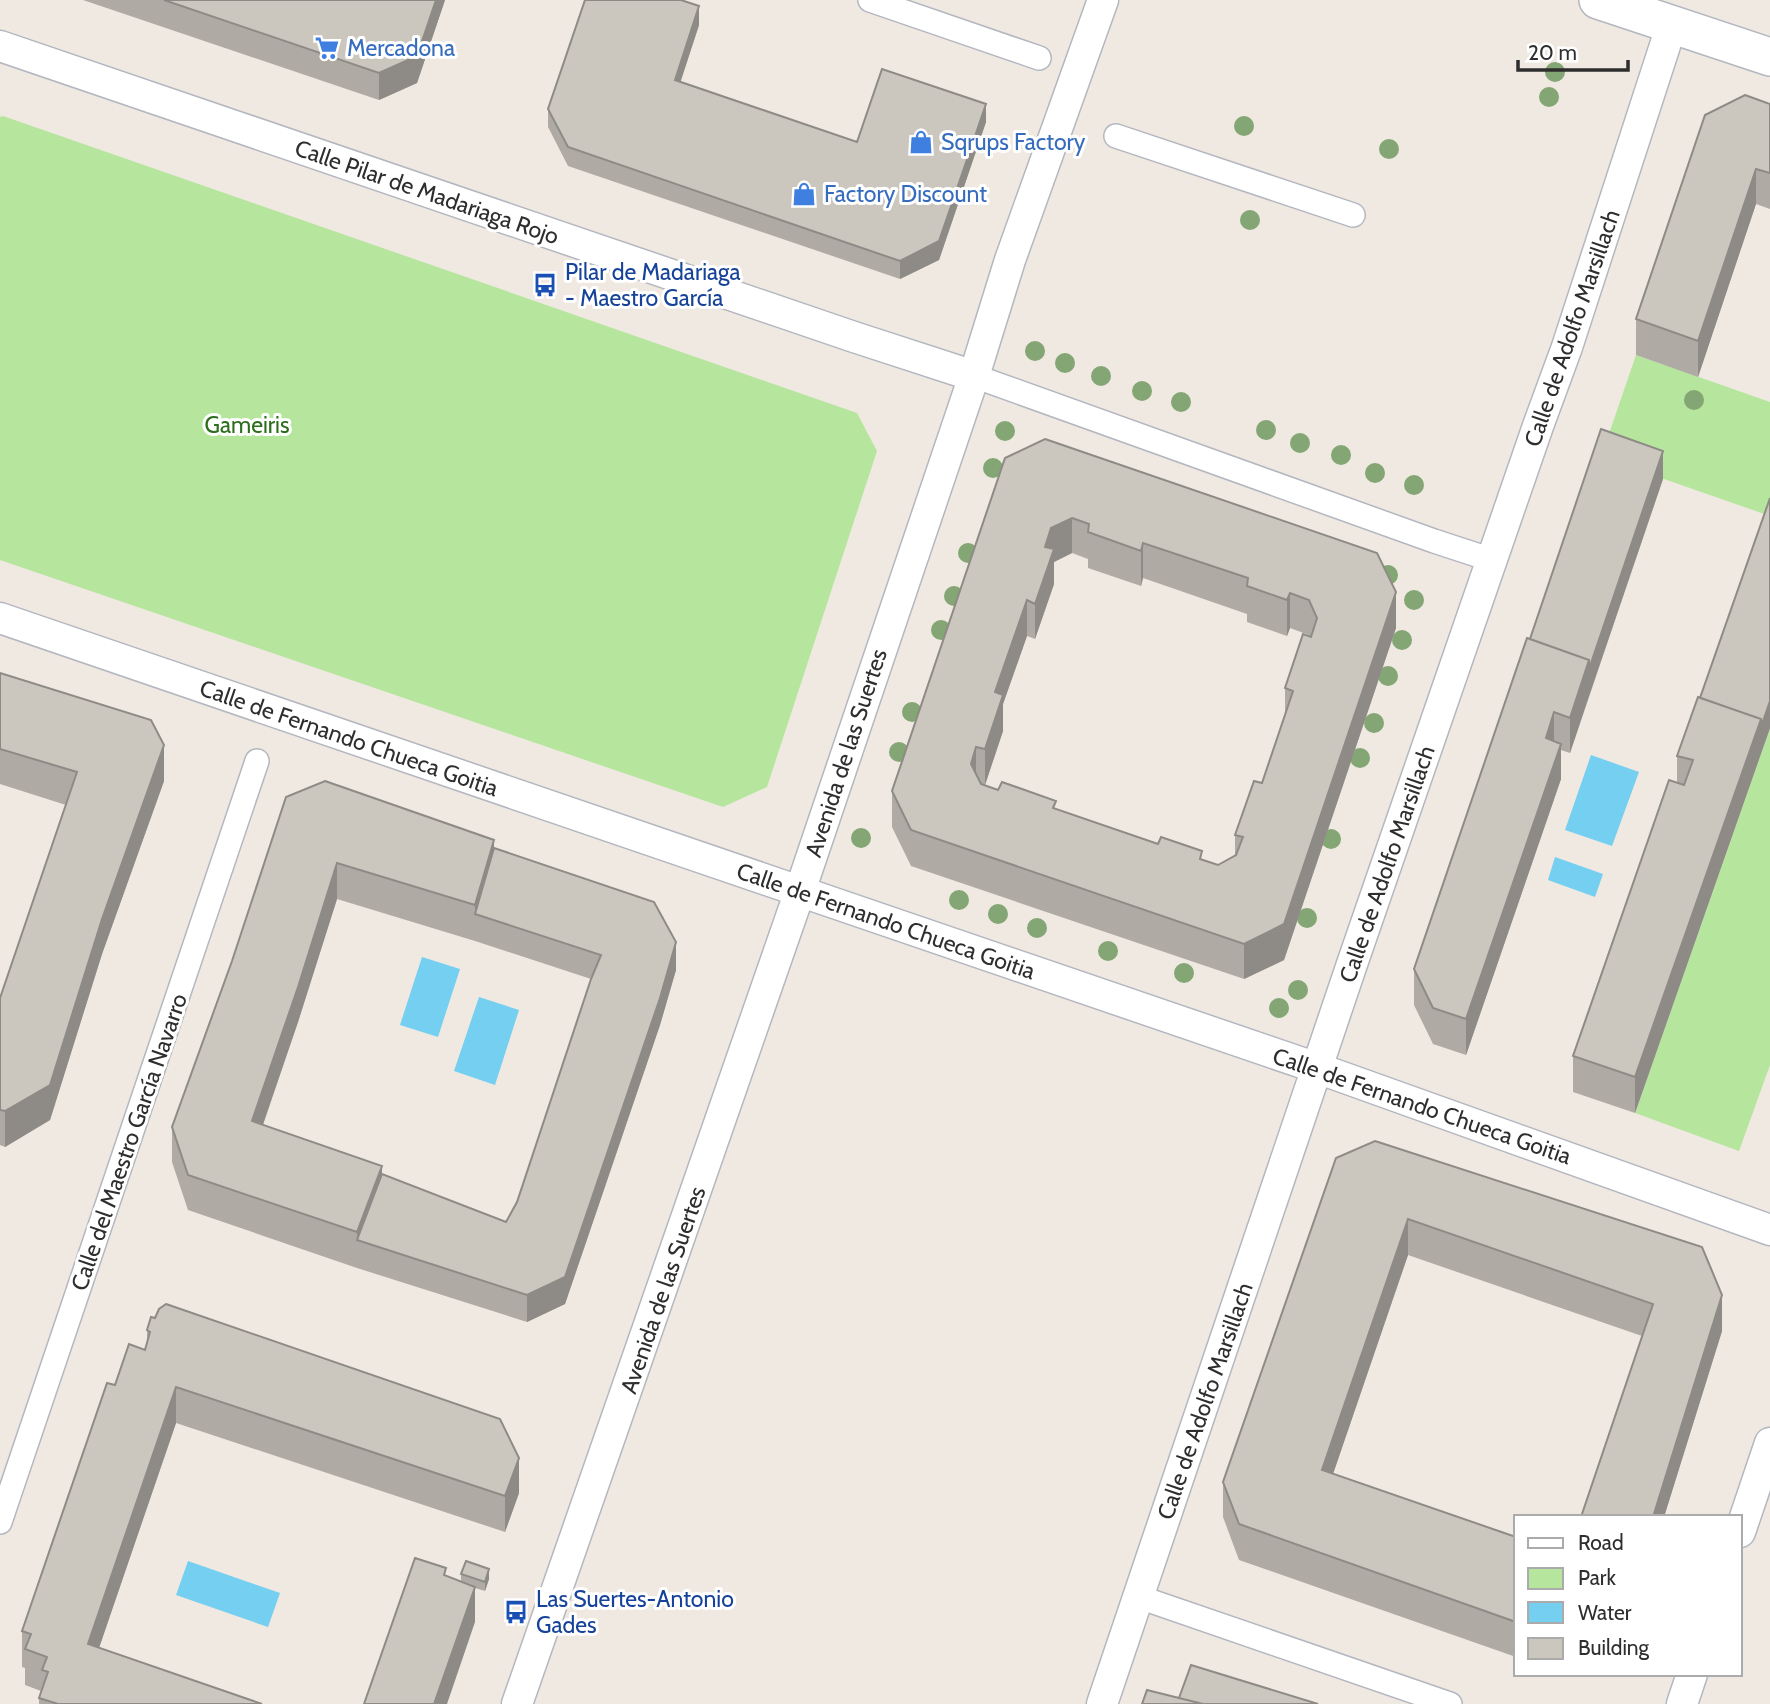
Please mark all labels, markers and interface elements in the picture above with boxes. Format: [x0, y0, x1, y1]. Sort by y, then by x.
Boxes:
scale bar [1518, 28, 1628, 72]
supermarket icon: Mercadona [313, 34, 341, 62]
place label: Mercadona [347, 34, 455, 62]
text: 20 m [1528, 40, 1577, 65]
shop icon: Sqrups Factory [907, 128, 935, 156]
place label: Sqrups Factory [941, 128, 1086, 156]
street label: Calle Pilar de Madariaga Rojo [291, 134, 563, 250]
shop icon: Factory Discount [790, 180, 818, 208]
place label: Factory Discount [824, 180, 987, 208]
street label: Calle de Adolfo Marsillach [1518, 206, 1626, 450]
place label: Pilar de Madariaga - Maestro García [565, 258, 741, 312]
bus stop icon: Pilar de Madariaga - Maestro García [531, 271, 559, 299]
park label: Gameiris [205, 411, 289, 439]
street label: Avenida de las Suertes [799, 645, 893, 861]
street label: Calle de Fernando Chueca Goitia [196, 674, 502, 802]
street label: Calle de Adolfo Marsillach [1333, 742, 1441, 986]
street label: Calle de Fernando Chueca Goitia [733, 857, 1039, 985]
street label: Calle del Maestro García Navarro [65, 990, 193, 1294]
street label: Calle de Fernando Chueca Goitia [1269, 1042, 1575, 1170]
street label: Avenida de las Suertes [614, 1183, 712, 1397]
street label: Calle de Adolfo Marsillach [1151, 1279, 1259, 1523]
legend [1514, 1515, 1742, 1676]
text: Road [1578, 1530, 1624, 1555]
text: Park [1578, 1565, 1616, 1590]
place label: Las Suertes-Antonio Gades [536, 1585, 734, 1639]
bus stop icon: Las Suertes-Antonio Gades [502, 1598, 530, 1626]
text: Water [1578, 1600, 1632, 1625]
text: Building [1578, 1635, 1650, 1660]

